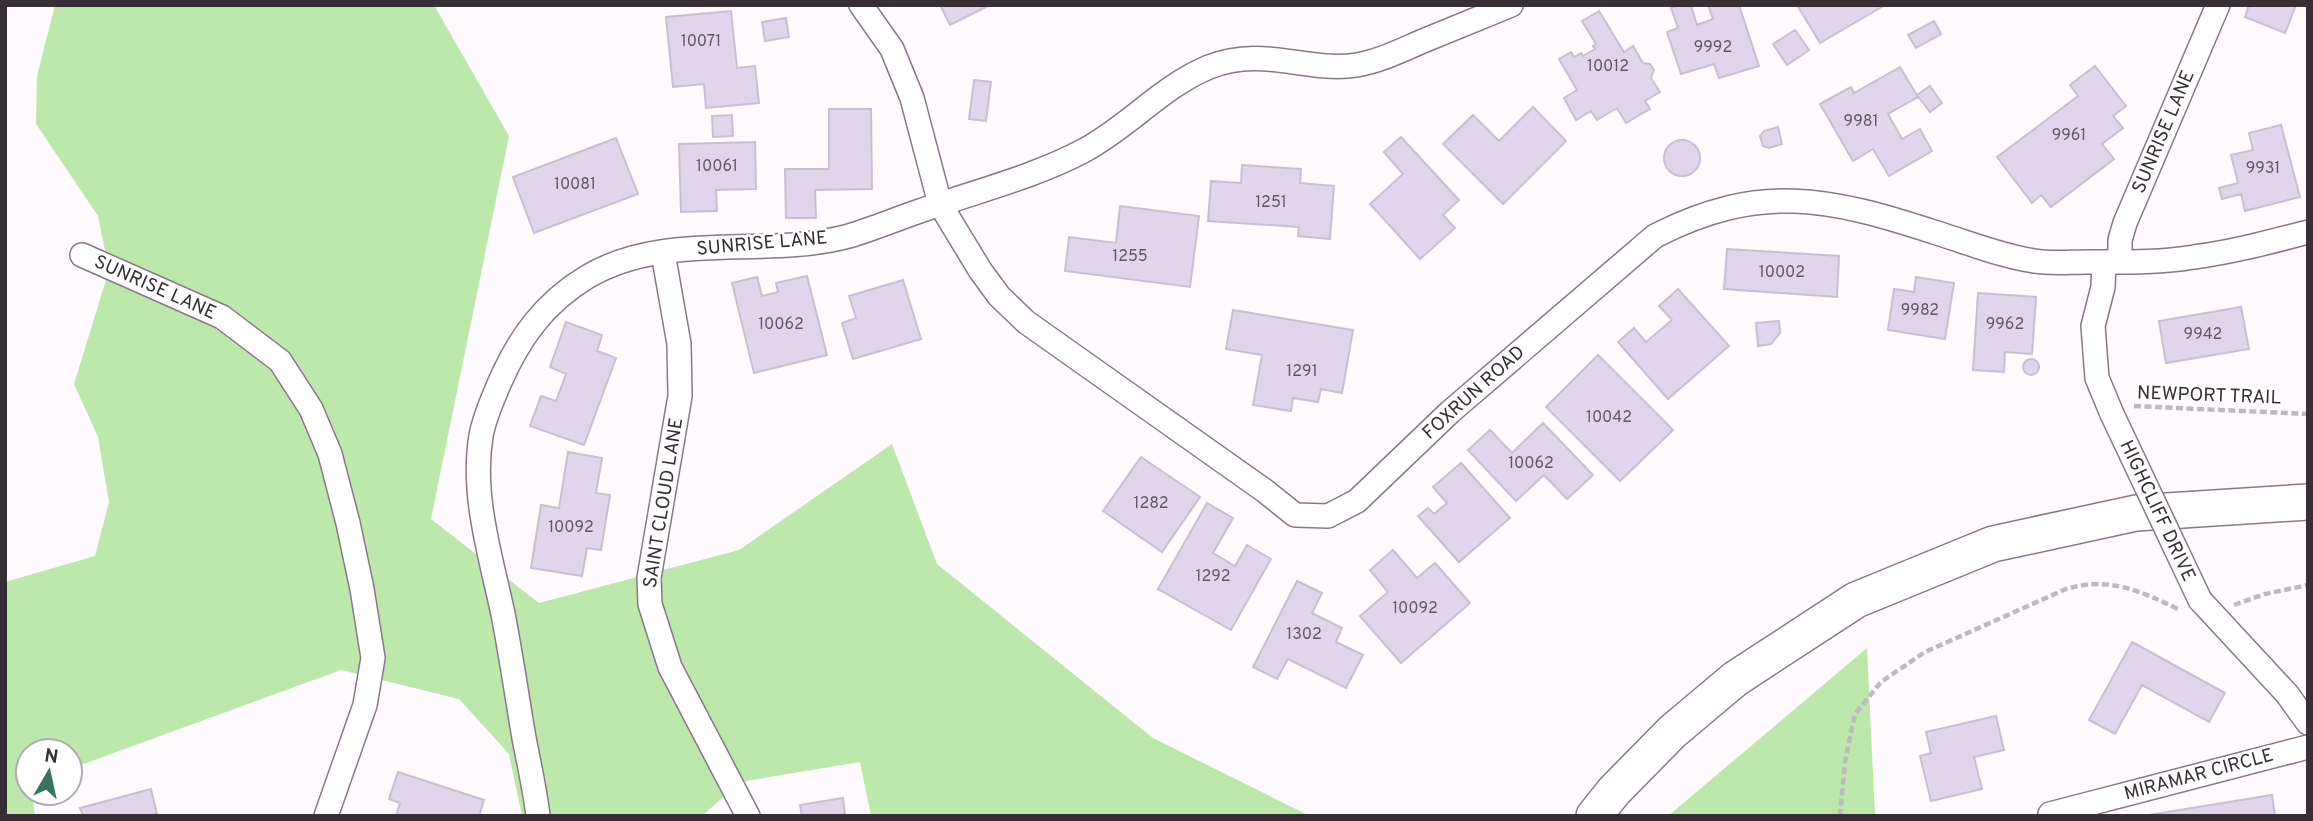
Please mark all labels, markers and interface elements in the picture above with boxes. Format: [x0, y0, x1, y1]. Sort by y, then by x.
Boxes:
house number: 10071 [681, 32, 721, 52]
house number: 9992 [1694, 38, 1732, 58]
house number: 10012 [1587, 57, 1629, 77]
street label: SUNRISE LANE [2127, 67, 2201, 197]
house number: 9981 [1844, 112, 1878, 132]
house number: 9961 [2052, 126, 2086, 146]
house number: 10061 [696, 157, 738, 177]
house number: 9931 [2246, 159, 2280, 179]
house number: 10081 [554, 175, 596, 195]
house number: 1251 [1255, 193, 1287, 213]
street label: SUNRISE LANE [696, 226, 828, 262]
house number: 1255 [1112, 247, 1148, 267]
street label: SUNRISE LANE [90, 250, 220, 326]
house number: 10002 [1759, 263, 1805, 283]
house number: 9982 [1901, 301, 1939, 321]
house number: 10062 [758, 315, 804, 335]
house number: 9962 [1986, 315, 2024, 335]
house number: 9942 [2184, 325, 2222, 345]
street label: FOXRUN ROAD [1418, 341, 1530, 445]
house number: 1291 [1286, 362, 1318, 382]
street label: NEWPORT TRAIL [2137, 381, 2282, 411]
house number: 10042 [1586, 408, 1632, 428]
street label: SAINT CLOUD LANE [639, 416, 689, 590]
street label: HIGHCLIFF DRIVE [2114, 437, 2200, 585]
house number: 10062 [1508, 454, 1554, 474]
house number: 1282 [1133, 494, 1169, 514]
house number: 10092 [548, 518, 594, 538]
house number: 1292 [1195, 567, 1231, 587]
house number: 10092 [1392, 599, 1438, 619]
house number: 1302 [1286, 625, 1322, 645]
north arrow [14, 737, 84, 807]
text: N [43, 744, 60, 770]
street label: MIRAMAR CIRCLE [2122, 744, 2276, 806]

